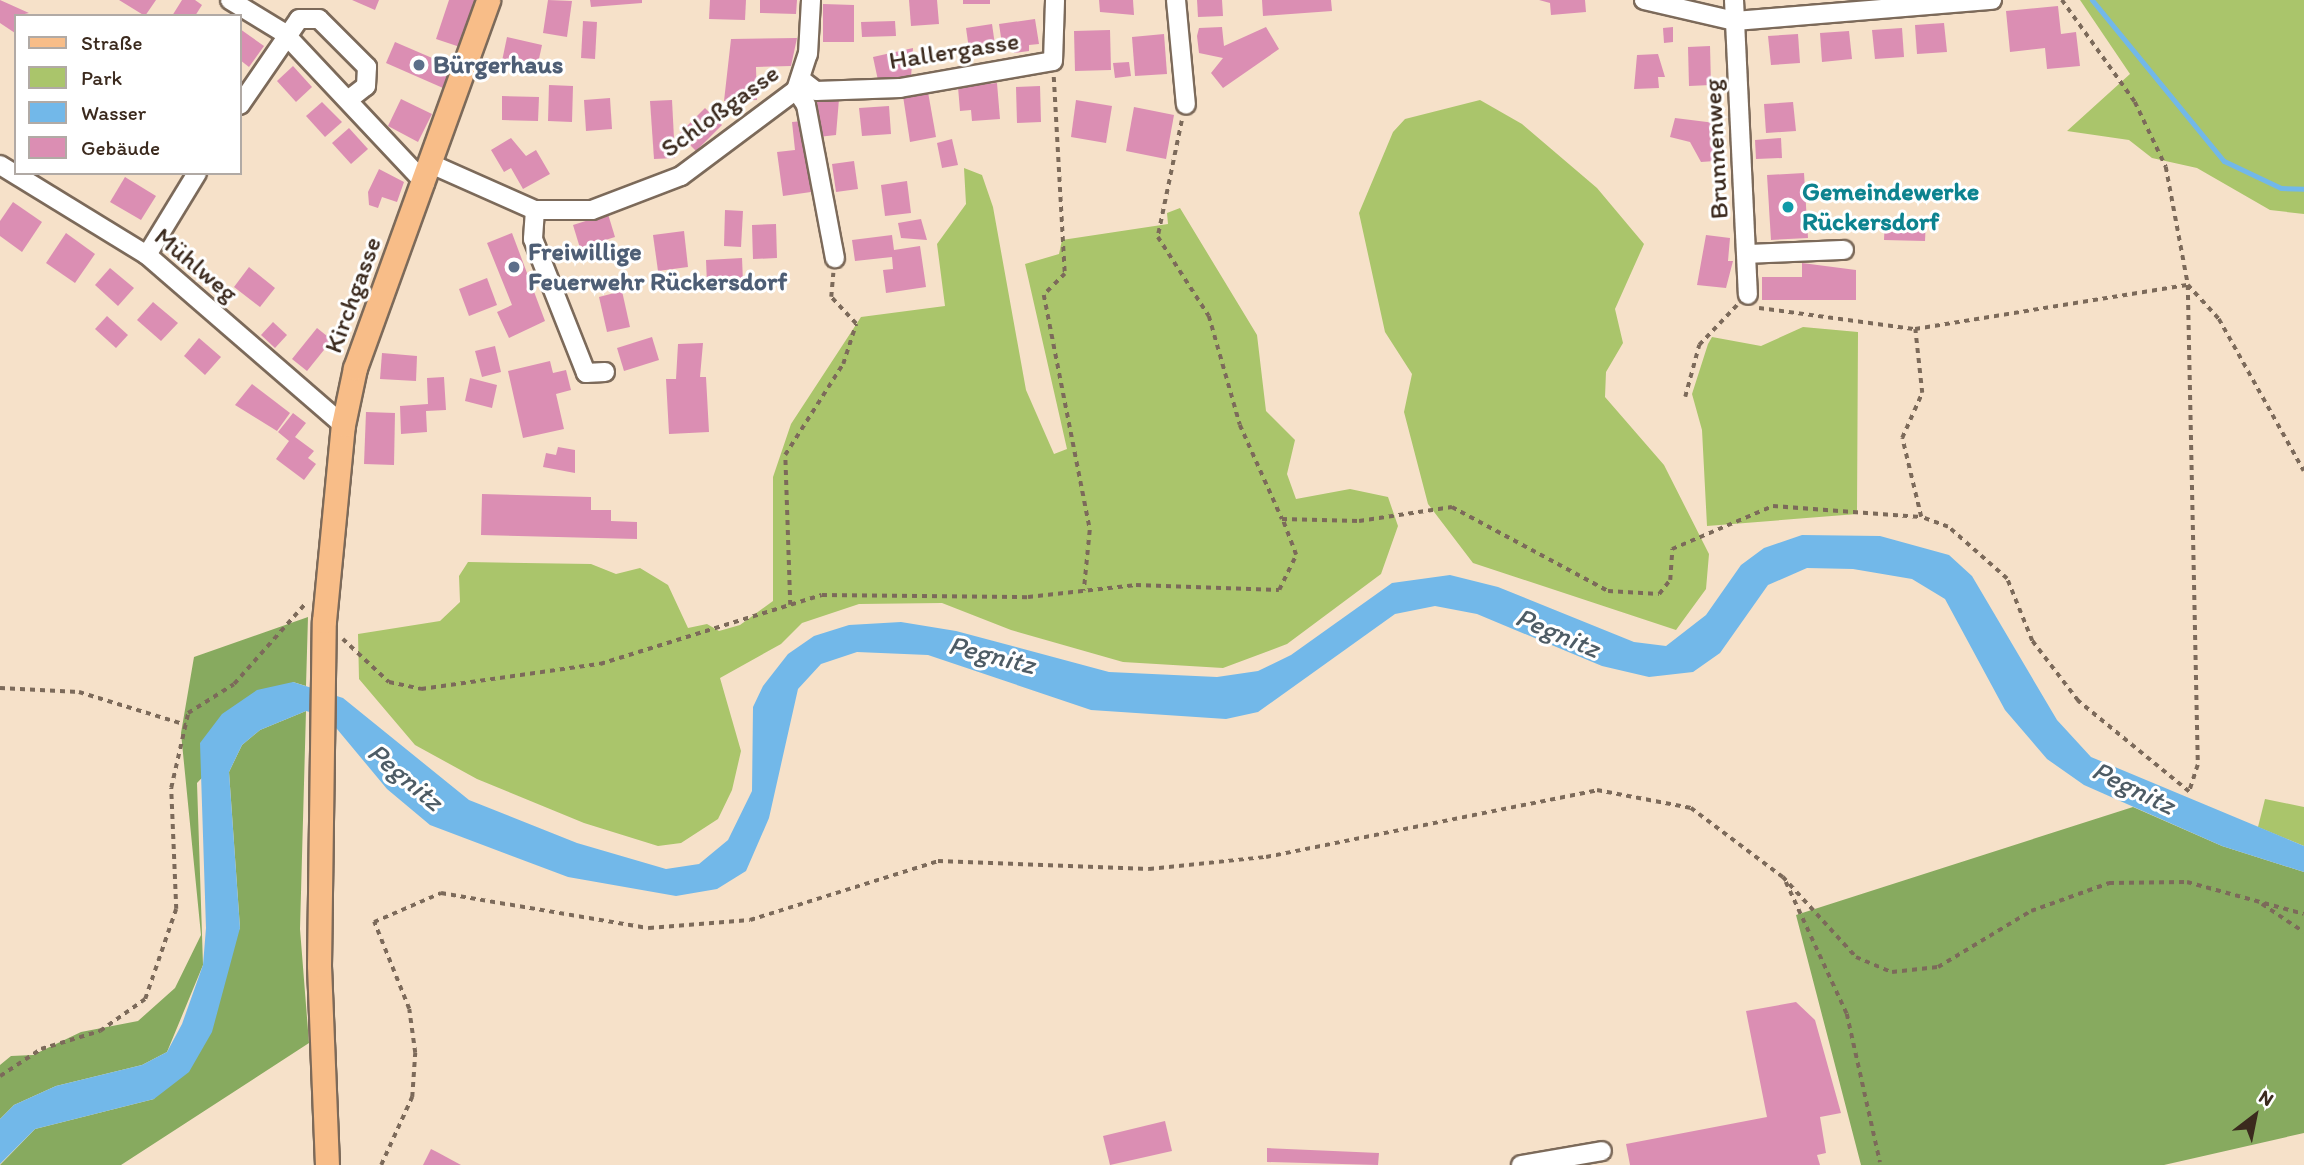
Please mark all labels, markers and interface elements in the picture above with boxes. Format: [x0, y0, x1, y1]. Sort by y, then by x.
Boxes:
legend [14, 14, 242, 175]
street label: Hallergasse [887, 25, 1021, 77]
text: Straße [81, 30, 142, 55]
place label: Bürgerhaus [433, 49, 563, 81]
marker: Bürgerhaus [411, 57, 427, 73]
street label: Schloßgasse [655, 58, 785, 164]
text: Park [81, 65, 122, 90]
street label: Brunnenweg [1697, 78, 1735, 220]
text: Wasser [81, 100, 146, 125]
text: Gebäude [81, 135, 160, 160]
place label: Gemeindewerke Rückersdorf [1802, 176, 1979, 238]
marker: Gemeindewerke Rückersdorf [1780, 199, 1796, 215]
street label: Mühlweg [148, 221, 244, 309]
street label: Kirchgasse [318, 233, 388, 357]
place label: Freiwillige Feuerwehr Rückersdorf [528, 236, 787, 298]
marker: Freiwillige Feuerwehr Rückersdorf [506, 259, 522, 275]
water label: Pegnitz [1511, 599, 1605, 665]
water label: Pegnitz [945, 627, 1039, 681]
water label: Pegnitz [361, 735, 451, 817]
water label: Pegnitz [2087, 753, 2181, 821]
north arrow [2220, 1081, 2290, 1151]
text: N [2255, 1085, 2278, 1111]

